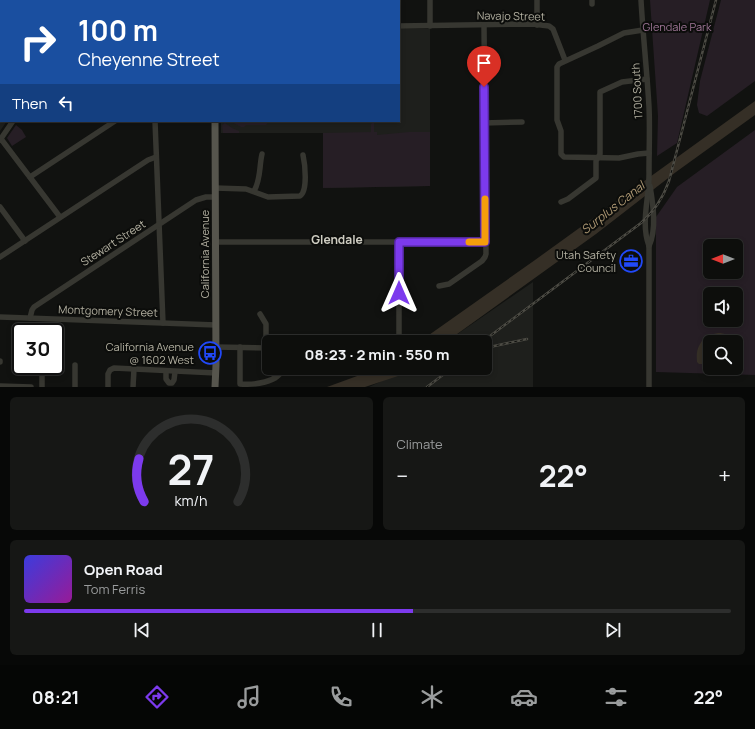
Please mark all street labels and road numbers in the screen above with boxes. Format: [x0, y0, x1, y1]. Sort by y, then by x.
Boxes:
street label: Navajo Street [477, 7, 545, 24]
street label: 1700 South [628, 63, 645, 119]
street label: California Avenue [197, 209, 212, 298]
street label: Stewart Street [77, 216, 148, 269]
street label: Montgomery Street [58, 301, 158, 320]

